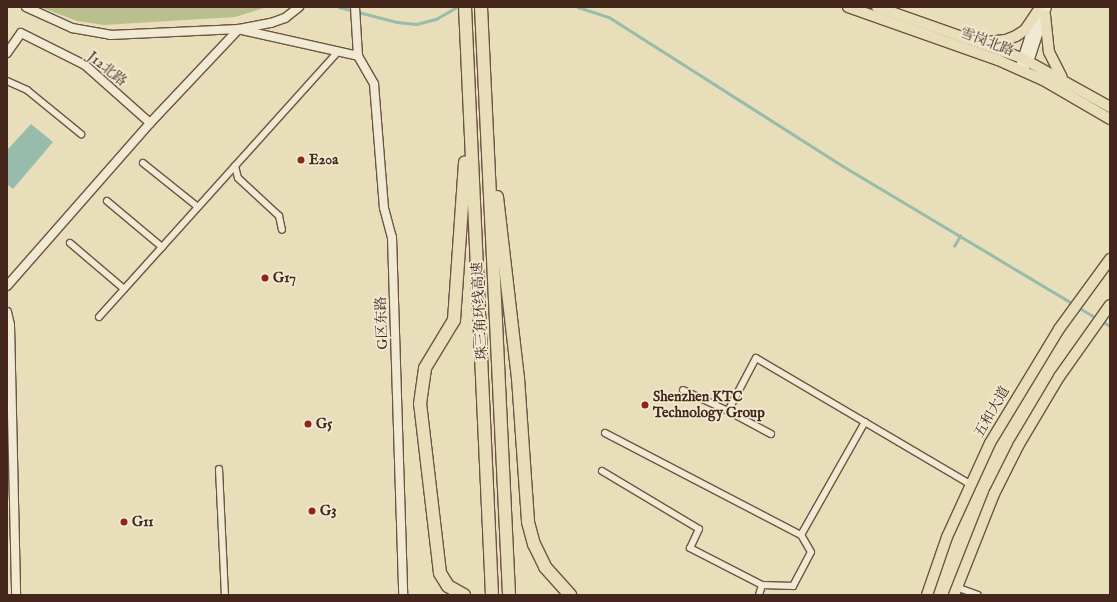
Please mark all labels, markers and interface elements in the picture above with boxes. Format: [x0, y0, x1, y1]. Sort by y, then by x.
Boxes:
street label: 雪岗北路 [958, 24, 1016, 60]
street label: J12北路 [84, 48, 130, 90]
place label: E20a [309, 152, 338, 168]
marker: E20a [296, 155, 306, 165]
street label: 珠三角环线高速 [469, 262, 491, 360]
place label: G17 [273, 270, 296, 286]
marker: G17 [260, 273, 270, 283]
street label: G区东路 [373, 296, 391, 350]
street label: 五和大道 [971, 384, 1013, 440]
place label: Shenzhen KTC Technology Group [653, 389, 765, 422]
marker: Shenzhen KTC Technology Group [640, 400, 650, 410]
place label: G5 [316, 416, 332, 432]
marker: G5 [303, 419, 313, 429]
place label: G3 [320, 503, 336, 519]
marker: G3 [307, 506, 317, 516]
place label: G11 [132, 514, 154, 530]
marker: G11 [119, 517, 129, 527]

